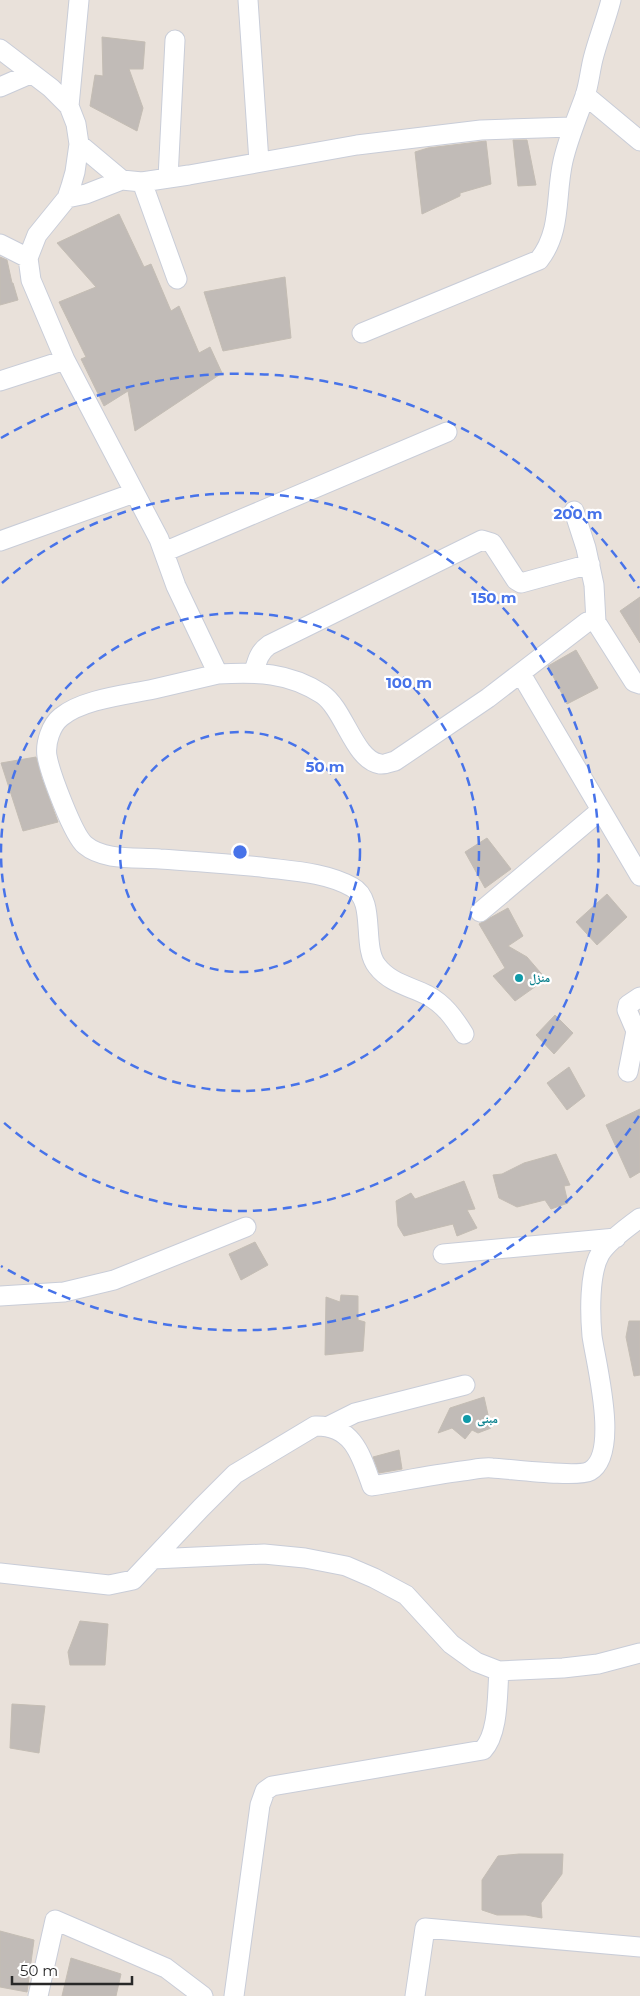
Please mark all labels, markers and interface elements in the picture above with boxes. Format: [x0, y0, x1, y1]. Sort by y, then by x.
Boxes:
text: 200 m [553, 504, 603, 523]
text: 150 m [472, 588, 516, 607]
text: 100 m [386, 673, 432, 692]
text: 50 m [305, 757, 345, 776]
centre of rings [231, 843, 249, 861]
place label: منزل [529, 970, 551, 986]
marker: منزل [513, 972, 525, 984]
place label: مبنى [477, 1411, 498, 1427]
marker: مبنى [461, 1413, 473, 1425]
scale bar [12, 1954, 132, 1986]
text: 50 m [20, 1961, 58, 1980]

